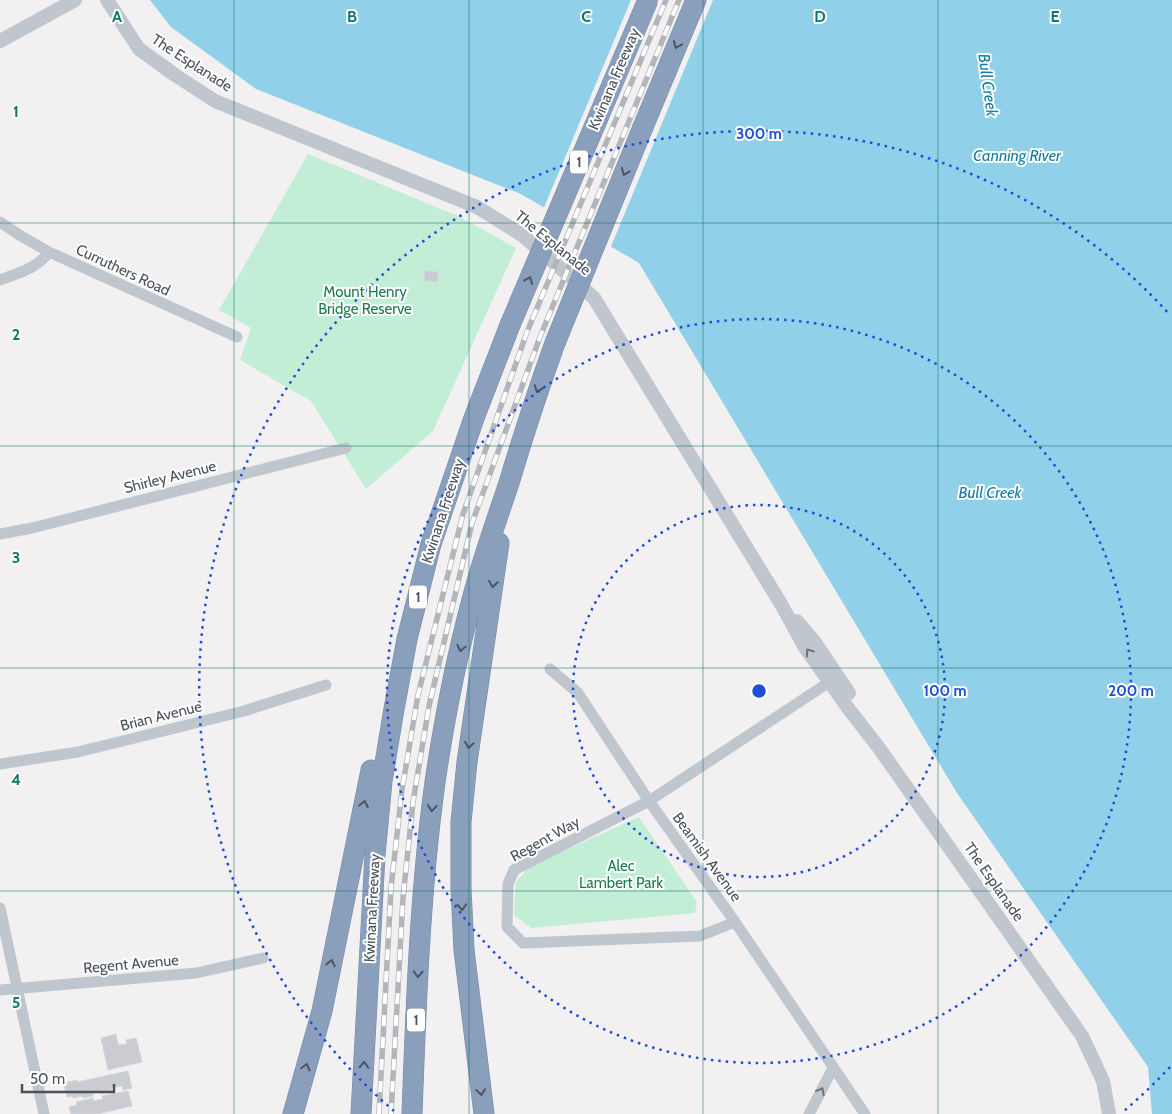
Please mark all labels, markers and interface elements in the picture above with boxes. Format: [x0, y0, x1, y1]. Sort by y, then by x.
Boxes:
text: A [112, 7, 122, 26]
text: B [347, 7, 357, 26]
text: C [581, 7, 591, 26]
text: D [814, 7, 826, 26]
text: E [1050, 7, 1060, 26]
street label: Kwinana Freeway [584, 25, 644, 133]
street label: The Esplanade [148, 30, 236, 96]
one-way arrow [673, 40, 684, 49]
water label: Bull Creek [974, 53, 1002, 119]
text: 1 [13, 102, 19, 121]
text: 300 m [736, 125, 782, 143]
water label: Canning River [973, 146, 1062, 165]
road number: 1 [570, 150, 588, 173]
one-way arrow [620, 167, 631, 176]
street label: The Esplanade [511, 207, 595, 279]
street label: Curruthers Road [73, 240, 173, 300]
one-way arrow [522, 276, 533, 285]
park label: Mount Henry Bridge Reserve [318, 283, 412, 318]
text: 2 [12, 325, 20, 344]
one-way arrow [534, 385, 544, 393]
street label: Kwinana Freeway [418, 456, 468, 566]
street label: Shirley Avenue [122, 457, 218, 497]
water label: Bull Creek [959, 483, 1023, 502]
text: 3 [12, 548, 20, 567]
one-way arrow [489, 580, 499, 588]
road number: 1 [409, 586, 427, 608]
one-way arrow [456, 644, 467, 653]
one-way arrow [806, 648, 815, 658]
centre of rings [750, 682, 768, 700]
text: 100 m [923, 682, 967, 700]
text: 200 m [1108, 682, 1154, 700]
street label: Brian Avenue [118, 697, 204, 735]
one-way arrow [464, 741, 475, 749]
text: 4 [11, 770, 21, 789]
one-way arrow [359, 800, 369, 809]
one-way arrow [427, 804, 438, 812]
street label: Beamish Avenue [669, 809, 745, 905]
street label: Regent Way [507, 812, 583, 865]
street label: The Esplanade [960, 839, 1028, 925]
street label: Kwinana Freeway [360, 853, 384, 963]
park label: Alec Lambert Park [579, 857, 663, 892]
one-way arrow [456, 903, 467, 911]
street label: Regent Avenue [82, 951, 180, 977]
one-way arrow [326, 959, 336, 968]
one-way arrow [413, 970, 424, 978]
text: 5 [12, 993, 20, 1012]
road number: 1 [407, 1008, 425, 1032]
one-way arrow [358, 1061, 369, 1069]
scale bar [22, 1062, 115, 1094]
one-way arrow [300, 1063, 311, 1071]
text: 50 m [30, 1070, 65, 1088]
one-way arrow [815, 1087, 825, 1096]
one-way arrow [475, 1088, 486, 1096]

